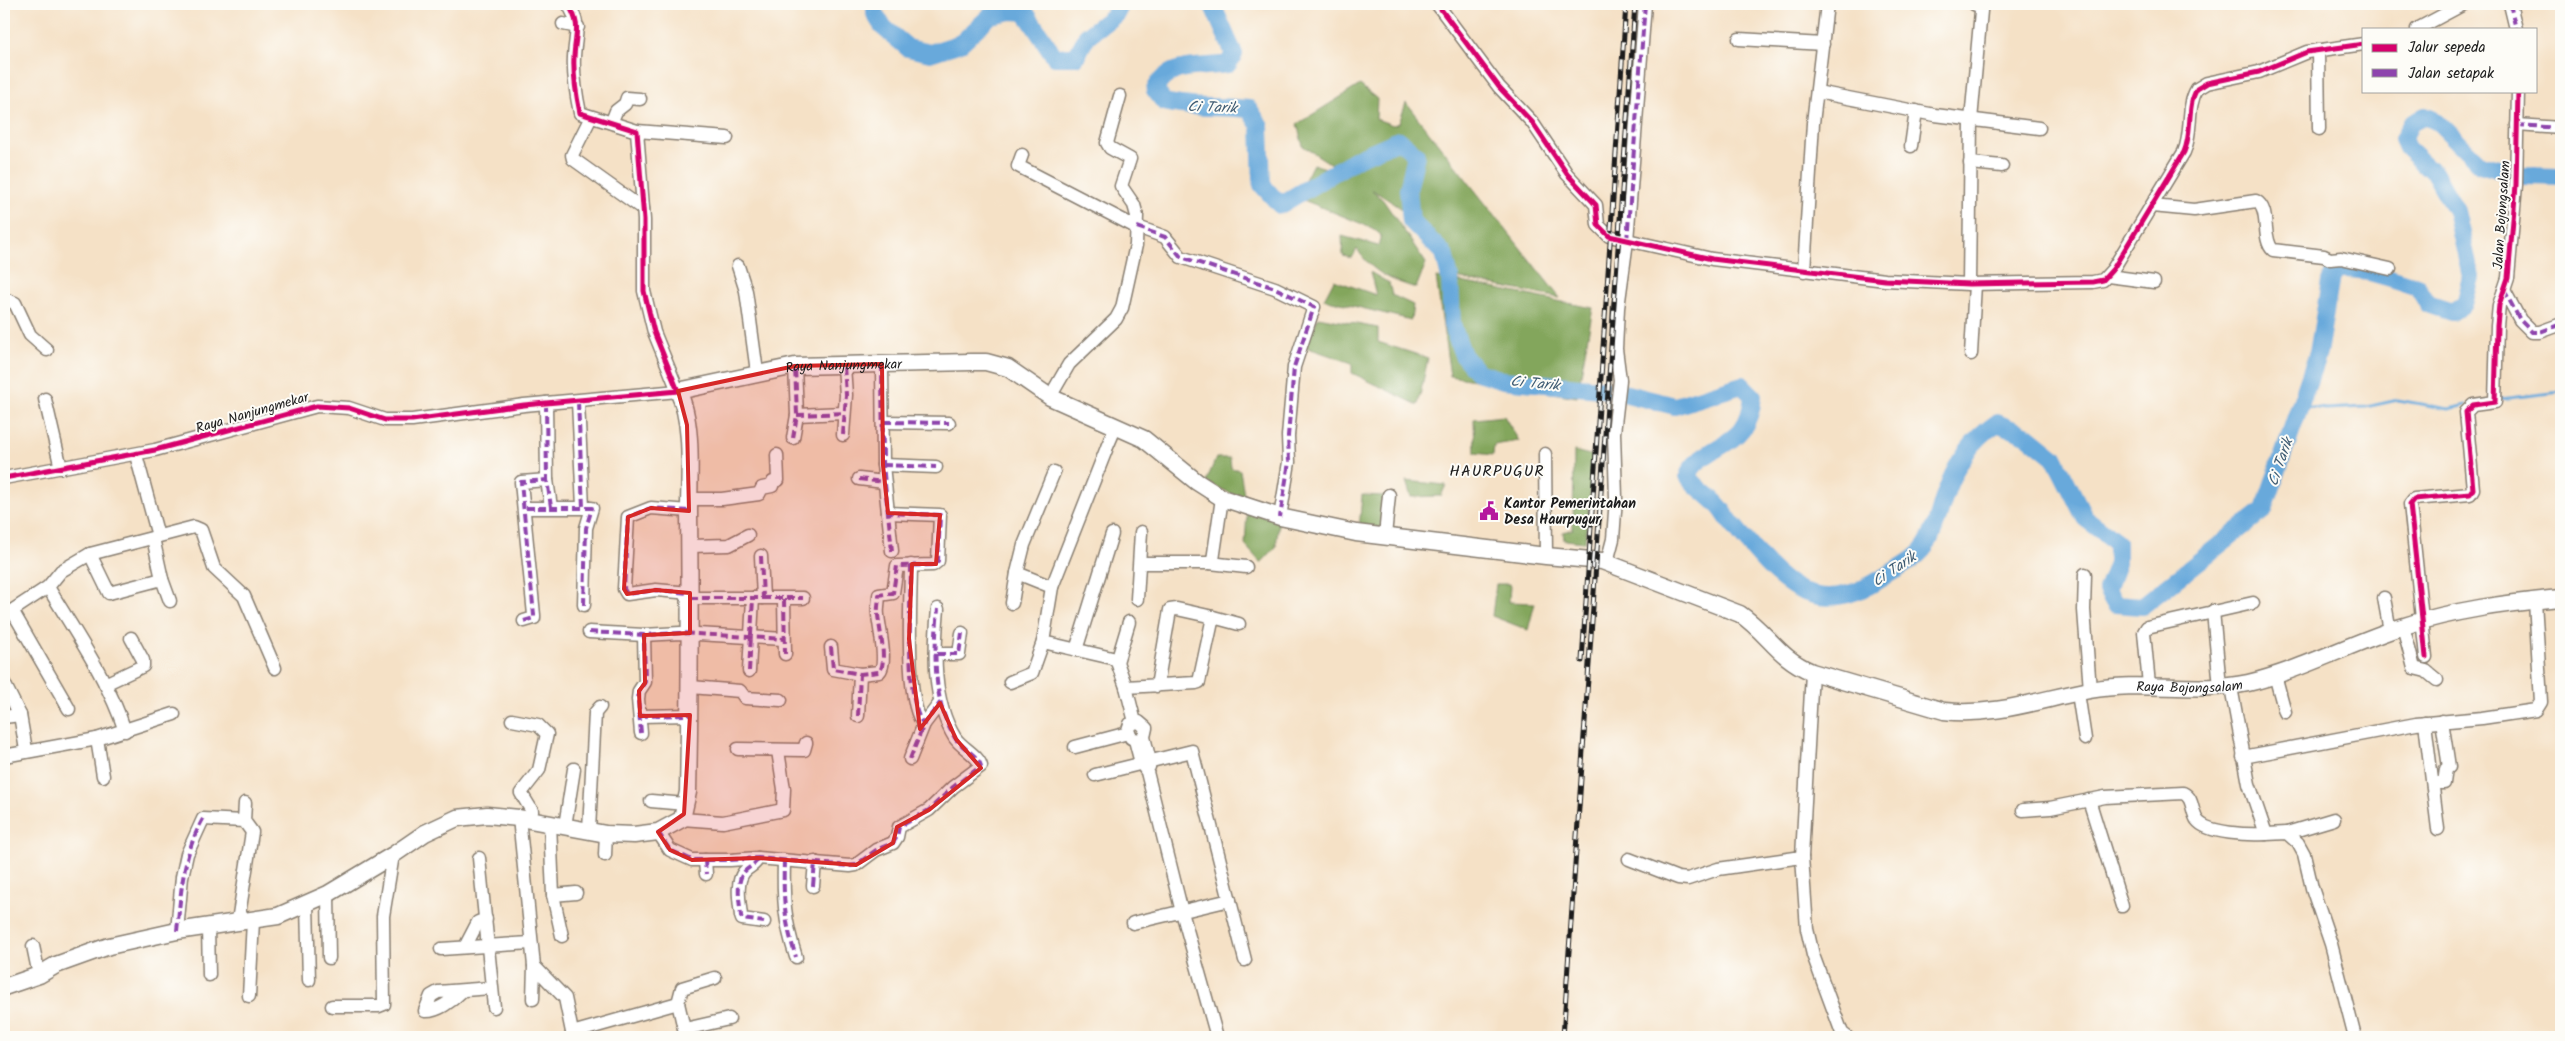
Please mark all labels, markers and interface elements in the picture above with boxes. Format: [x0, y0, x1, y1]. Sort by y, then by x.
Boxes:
legend [2362, 28, 2538, 92]
text: Jalur sepeda [2408, 36, 2486, 60]
text: Jalan setapak [2408, 62, 2495, 86]
water label: Ci Tarik [1187, 95, 1239, 121]
street label: Jalan Bojongsalam [2487, 160, 2517, 270]
street label: Raya Nanjungmekar [783, 354, 904, 380]
water label: Ci Tarik [1509, 370, 1562, 398]
street label: Raya Nanjungmekar [193, 386, 313, 440]
water label: Ci Tarik [2262, 433, 2301, 489]
district label: HAURPUGUR [1449, 459, 1545, 484]
place label: Kantor Pemerintahan Desa Haurpugur [1504, 493, 1636, 531]
public building icon: Kantor Pemerintahan Desa Haurpugur [1478, 500, 1500, 522]
water label: Ci Tarik [1867, 545, 1923, 594]
street label: Raya Bojongsalam [2136, 674, 2244, 699]

